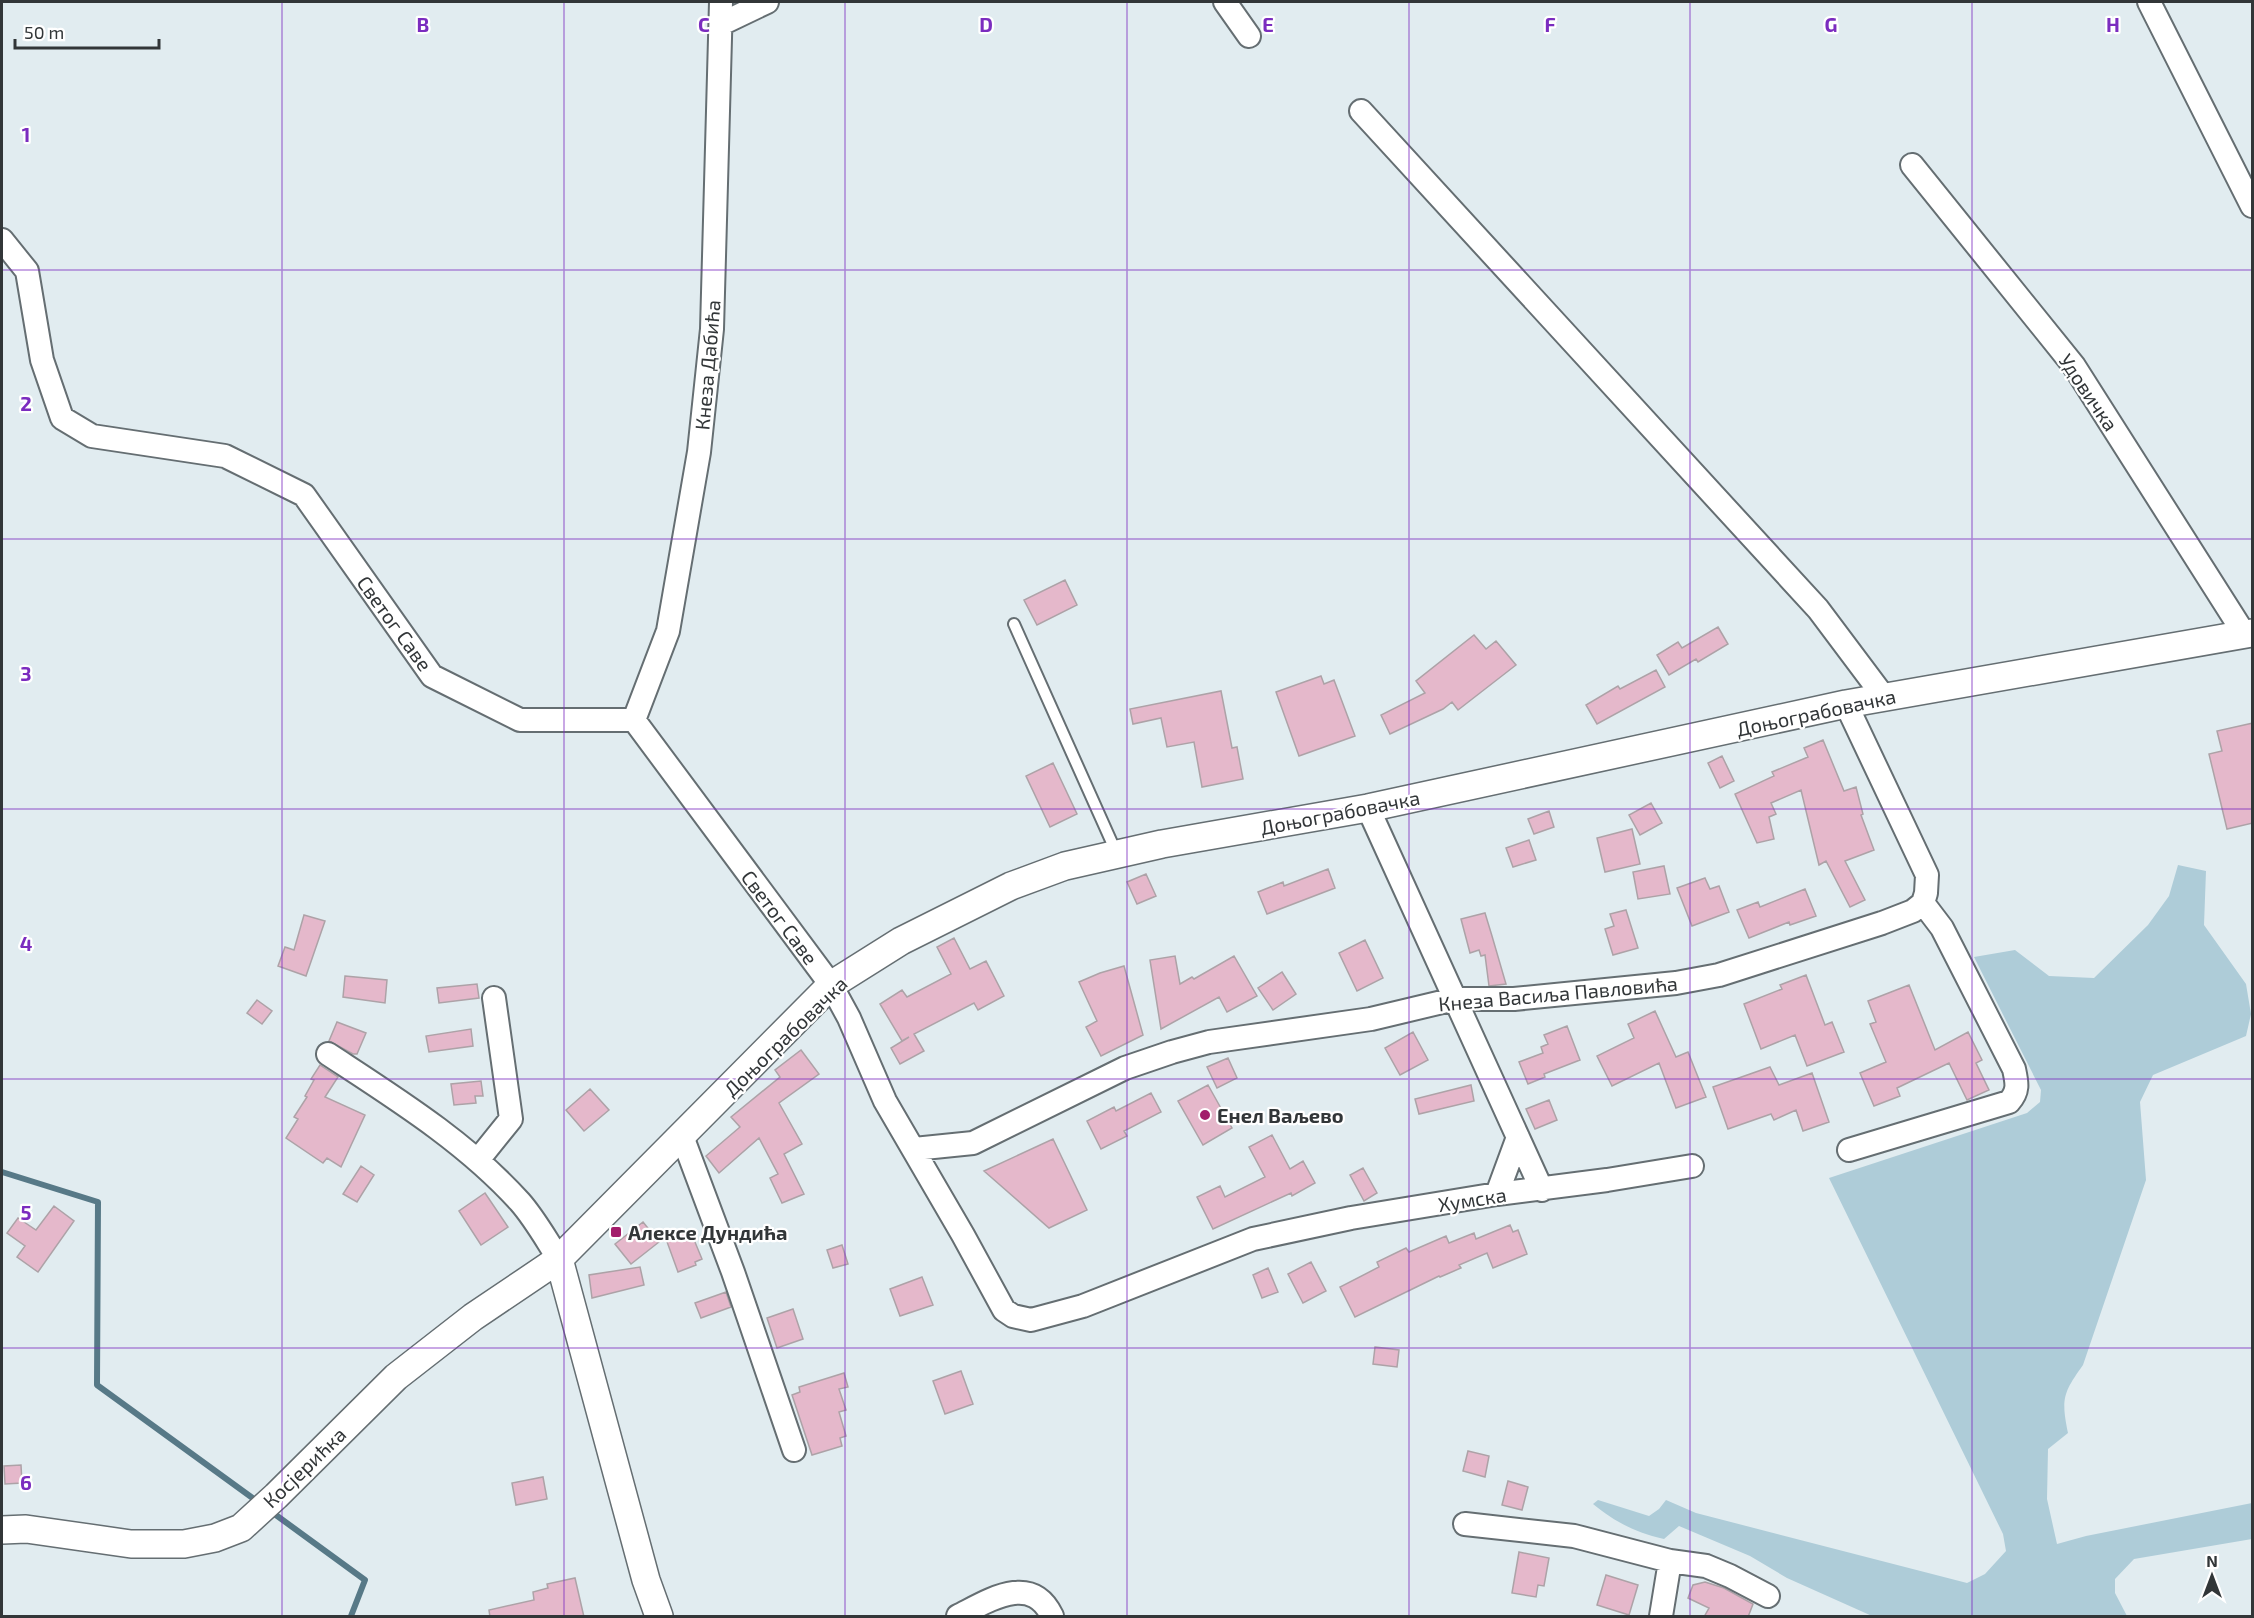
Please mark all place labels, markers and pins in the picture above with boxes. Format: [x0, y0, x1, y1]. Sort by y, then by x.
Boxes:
place label: Енел Ваљево [1217, 1103, 1343, 1127]
marker: Енел Ваљево [1198, 1108, 1212, 1122]
place label: Алексе Дундића [628, 1220, 787, 1244]
marker: Алексе Дундића [609, 1225, 623, 1239]

